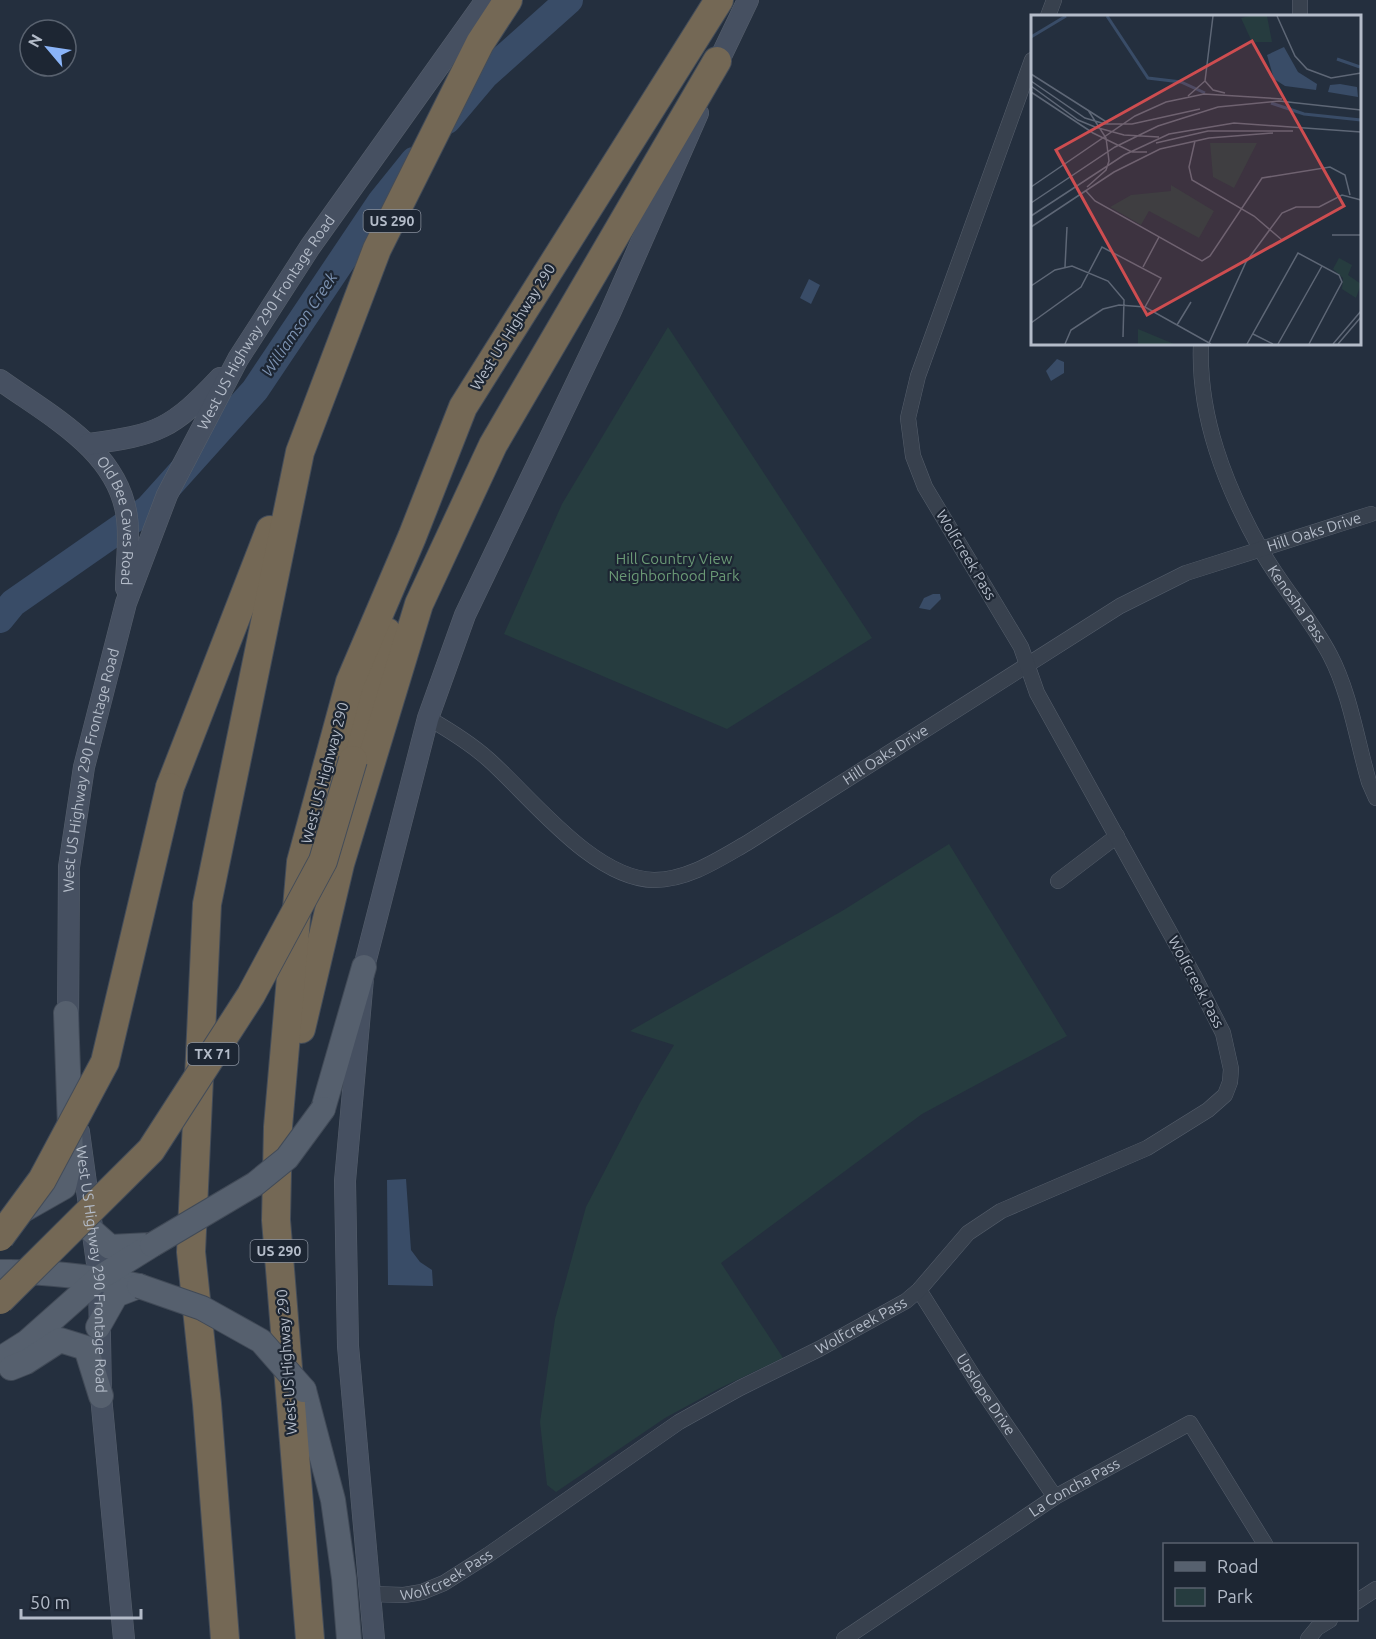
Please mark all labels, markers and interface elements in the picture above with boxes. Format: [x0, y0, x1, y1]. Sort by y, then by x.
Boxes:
inset map [1031, 15, 1361, 345]
north arrow [18, 18, 78, 78]
text: N [24, 31, 46, 50]
road number: US 290 [364, 210, 420, 232]
street label: West US Highway 290 Frontage Road [194, 212, 338, 433]
street label: West US Highway 290 [467, 260, 558, 393]
water label: Williamson Creek [258, 268, 341, 379]
street label: Old Bee Caves Road [93, 452, 137, 586]
street label: Wolfcreek Pass [933, 507, 1000, 603]
street label: Hill Oaks Drive [1265, 509, 1363, 555]
park label: Hill Country View Neighborhood Park [608, 550, 740, 584]
street label: Kenosha Pass [1264, 562, 1330, 645]
street label: West US Highway 290 Frontage Road [60, 646, 122, 892]
street label: West US Highway 290 [297, 700, 352, 846]
street label: Hill Oaks Drive [840, 721, 931, 788]
street label: Wolfcreek Pass [1165, 933, 1228, 1031]
road number: TX 71 [188, 1043, 238, 1065]
street label: West US Highway 290 Frontage Road [73, 1144, 110, 1393]
road number: US 290 [250, 1240, 308, 1262]
street label: West US Highway 290 [273, 1289, 300, 1435]
street label: Wolfcreek Pass [812, 1293, 910, 1357]
street label: Upslope Drive [953, 1350, 1019, 1438]
street label: La Concha Pass [1026, 1454, 1122, 1520]
legend [1163, 1543, 1358, 1621]
street label: Wolfcreek Pass [399, 1545, 496, 1604]
text: Road [1217, 1556, 1259, 1576]
scale bar [21, 1582, 141, 1620]
text: Park [1217, 1586, 1253, 1606]
text: 50 m [30, 1592, 70, 1612]

